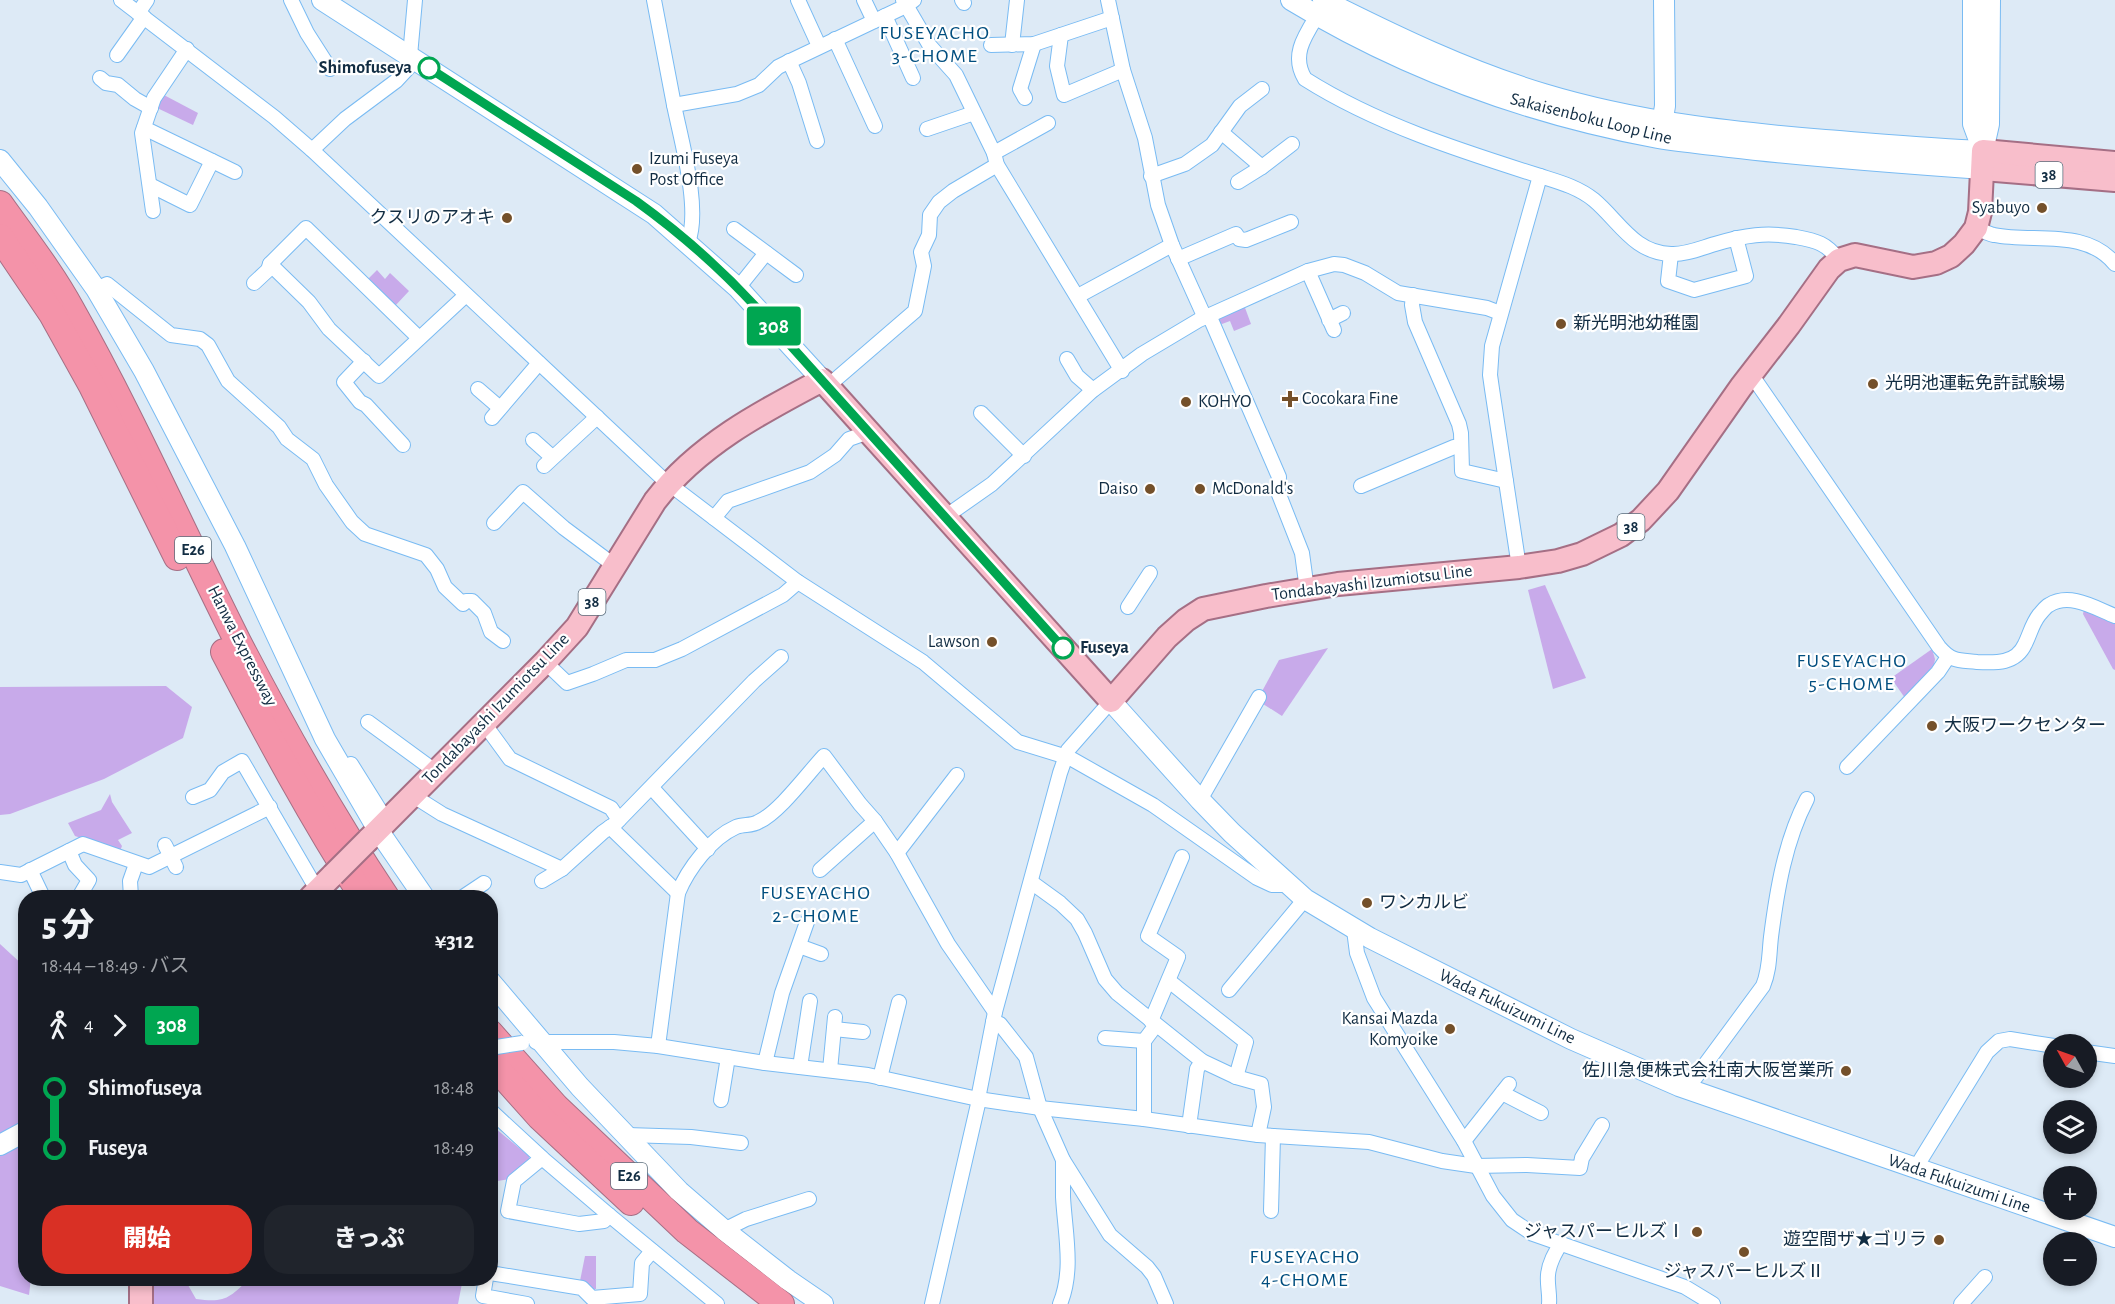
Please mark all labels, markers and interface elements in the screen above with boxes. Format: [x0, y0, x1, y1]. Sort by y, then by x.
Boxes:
district label: FUSEYACHO 3-CHOME [879, 23, 991, 66]
marker: Shimofuseya [418, 57, 440, 79]
place label: Shimofuseya [319, 59, 412, 77]
street label: Sakaisenboku Loop Line [1508, 90, 1674, 148]
place label: Izumi Fuseya Post Office [649, 150, 739, 189]
marker: Izumi Fuseya Post Office [630, 162, 644, 176]
road number: 38 [2036, 162, 2062, 188]
place label: Syabuyo [1972, 199, 2030, 217]
marker: Syabuyo [2035, 201, 2049, 215]
place label: クスリのアオキ [370, 208, 495, 227]
marker: クスリのアオキ [500, 211, 514, 225]
line badge: 308 [740, 306, 808, 346]
place label: 新光明池幼稚園 [1573, 313, 1699, 333]
text: 308 [759, 316, 789, 337]
marker: 新光明池幼稚園 [1554, 317, 1568, 331]
place label: 光明池運転免許試験場 [1885, 373, 2065, 393]
marker: 光明池運転免許試験場 [1866, 377, 1880, 391]
place label: Cocokara Fine [1302, 390, 1398, 408]
marker: Cocokara Fine [1283, 392, 1297, 406]
place label: KOHYO [1198, 393, 1252, 411]
marker: KOHYO [1179, 395, 1193, 409]
place label: Daiso [1098, 480, 1138, 498]
place label: McDonald's [1212, 480, 1294, 498]
marker: Daiso [1143, 482, 1157, 496]
marker: McDonald's [1193, 482, 1207, 496]
road number: 38 [1618, 514, 1644, 540]
road number: E26 [175, 537, 211, 563]
street label: Tondabayashi Izumiotsu Line [1270, 562, 1474, 604]
street label: Hanwa Expressway [204, 583, 280, 709]
road number: 38 [578, 589, 606, 615]
street label: Tondabayashi Izumiotsu Line [419, 630, 573, 788]
place label: Lawson [928, 633, 980, 651]
marker: Lawson [985, 635, 999, 649]
marker: Fuseya [1052, 637, 1074, 659]
place label: Fuseya [1080, 639, 1129, 657]
district label: FUSEYACHO 5-CHOME [1796, 651, 1908, 694]
place label: 大阪ワークセンター [1944, 716, 2106, 735]
marker: 大阪ワークセンター [1925, 719, 1939, 733]
district label: FUSEYACHO 2-CHOME [760, 883, 872, 926]
place label: ワンカルビ [1379, 893, 1469, 912]
marker: ワンカルビ [1360, 896, 1374, 910]
text: 5 分 [42, 910, 94, 943]
text: ¥312 [435, 930, 474, 952]
text: 18:44 – 18:49 · バス [42, 956, 189, 976]
street label: Wada Fukuizumi Line [1436, 966, 1578, 1048]
icon: walk [42, 1009, 75, 1042]
icon: forward [103, 1009, 136, 1042]
place label: Kansai Mazda Komyoike [1341, 1010, 1438, 1049]
text: 4 [84, 1015, 94, 1035]
text: 308 [157, 1015, 187, 1036]
marker: Kansai Mazda Komyoike [1443, 1022, 1457, 1036]
north arrow [2043, 1034, 2097, 1088]
map controls [2043, 1034, 2097, 1286]
place label: 佐川急便株式会社南大阪営業所 [1582, 1060, 1834, 1080]
marker: 佐川急便株式会社南大阪営業所 [1839, 1064, 1853, 1078]
text: Shimofuseya [88, 1077, 202, 1099]
text: 18:48 [434, 1078, 474, 1098]
button: layers [2043, 1100, 2097, 1154]
text: Fuseya [88, 1137, 148, 1159]
text: 18:49 [434, 1138, 474, 1158]
street label: Wada Fukuizumi Line [1885, 1151, 2033, 1217]
road number: E26 [611, 1163, 647, 1189]
button: + [2043, 1166, 2097, 1220]
button: 開始 [42, 1205, 252, 1274]
button: きっぷ [264, 1205, 474, 1274]
place label: ジャスパーヒルズⅠ [1524, 1221, 1685, 1241]
marker: ジャスパーヒルズⅠ [1690, 1225, 1704, 1239]
place label: 遊空間ザ★ゴリラ [1783, 1229, 1927, 1249]
button: − [2043, 1232, 2097, 1286]
marker: 遊空間ザ★ゴリラ [1932, 1233, 1946, 1247]
marker: ジャスパーヒルズⅡ [1737, 1245, 1751, 1259]
district label: FUSEYACHO 4-CHOME [1249, 1247, 1361, 1290]
place label: ジャスパーヒルズⅡ [1663, 1261, 1825, 1281]

